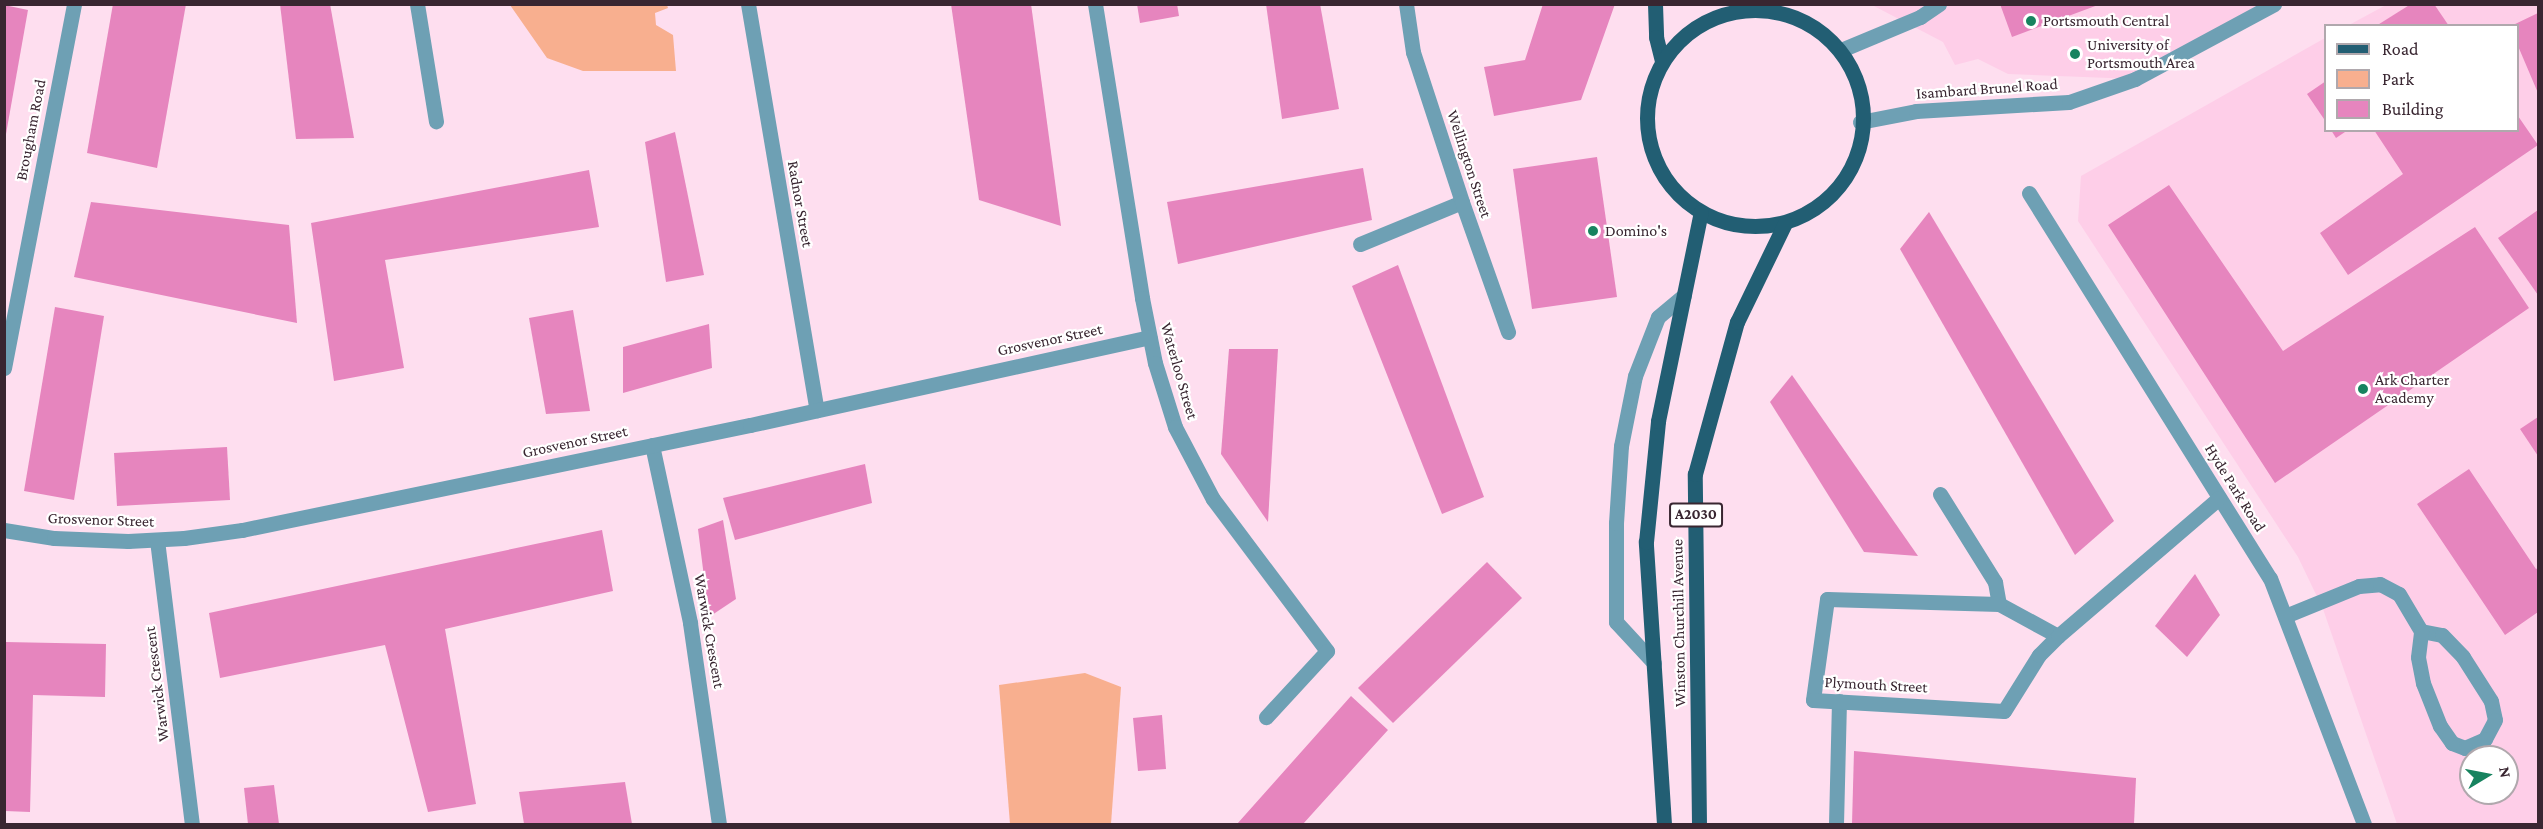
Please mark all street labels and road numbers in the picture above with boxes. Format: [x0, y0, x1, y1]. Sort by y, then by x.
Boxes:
street label: Isambard Brunel Road [1916, 74, 2058, 104]
street label: Brougham Road [12, 78, 50, 182]
street label: Wellington Street [1443, 108, 1495, 220]
street label: Radnor Street [783, 159, 817, 249]
street label: Grosvenor Street [996, 320, 1104, 360]
street label: Waterloo Street [1156, 320, 1202, 422]
street label: Grosvenor Street [521, 422, 629, 462]
street label: Hyde Park Road [2200, 440, 2270, 536]
road number: A2030 [1669, 503, 1723, 527]
street label: Grosvenor Street [47, 509, 155, 531]
street label: Winston Churchill Avenue [1668, 539, 1690, 707]
street label: Warwick Crescent [689, 572, 729, 690]
street label: Warwick Crescent [140, 625, 174, 743]
street label: Plymouth Street [1824, 673, 1928, 697]

